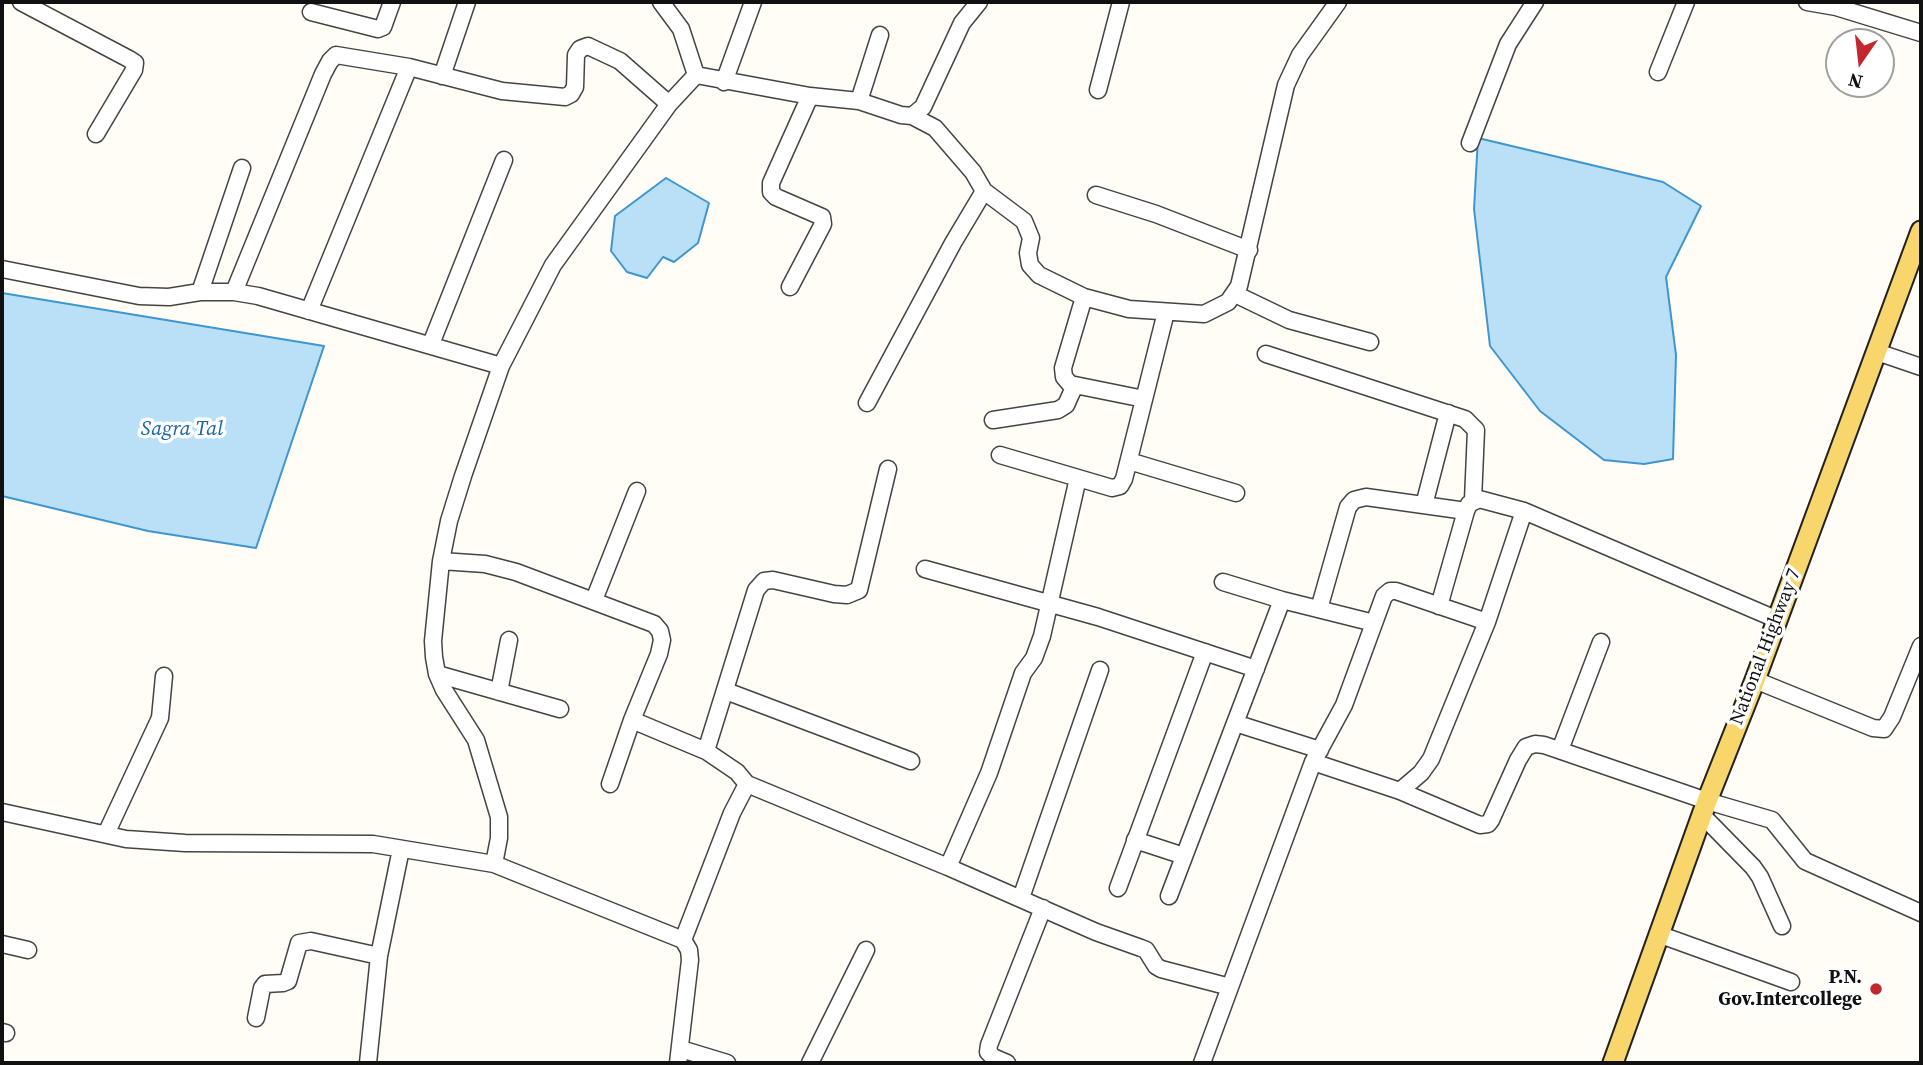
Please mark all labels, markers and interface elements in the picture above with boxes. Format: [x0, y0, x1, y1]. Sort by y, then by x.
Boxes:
north arrow [1825, 28, 1895, 98]
text: N [1846, 67, 1865, 96]
water label: Sagra Tal [141, 417, 223, 443]
street label: National Highway 7 [1726, 566, 1806, 728]
place label: P.N. Gov.Intercollege [1718, 967, 1862, 1011]
marker: P.N. Gov.Intercollege [1868, 981, 1884, 997]

